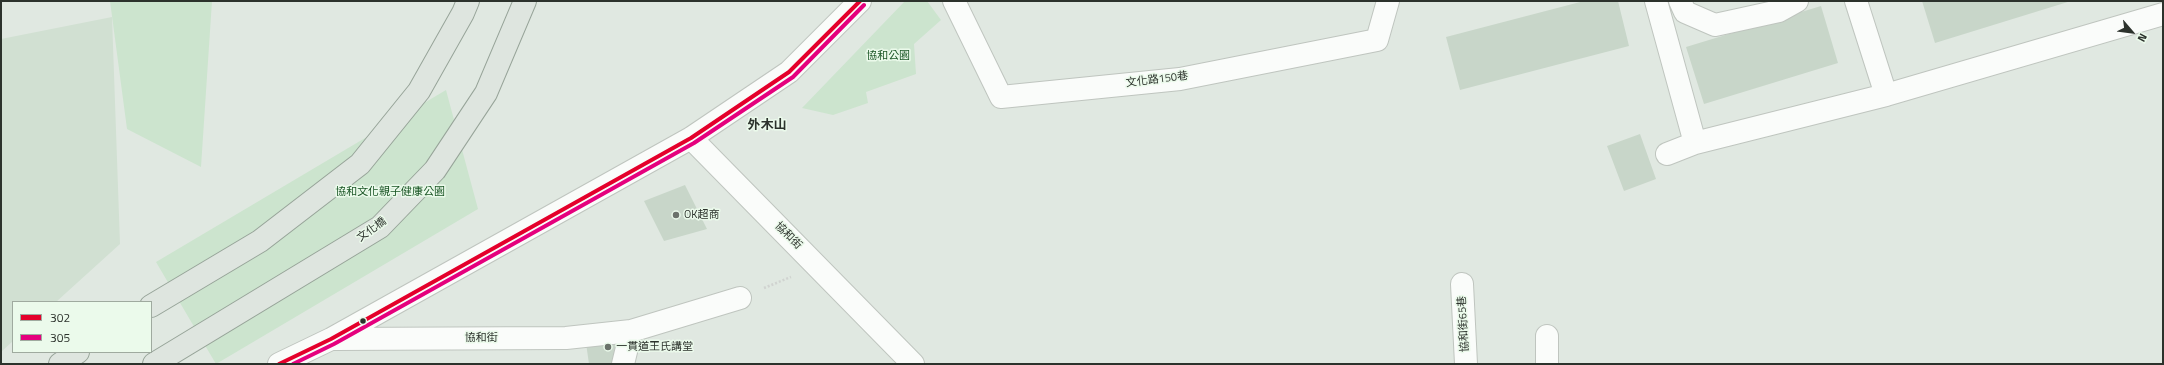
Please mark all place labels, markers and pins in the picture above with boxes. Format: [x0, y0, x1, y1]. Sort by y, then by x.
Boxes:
place label: OK超商 [684, 208, 720, 222]
marker: OK超商 [671, 210, 681, 220]
unlabelled marker [358, 316, 368, 326]
place label: 一貫道王氏講堂 [616, 340, 693, 354]
marker: 一貫道王氏講堂 [603, 342, 613, 352]

